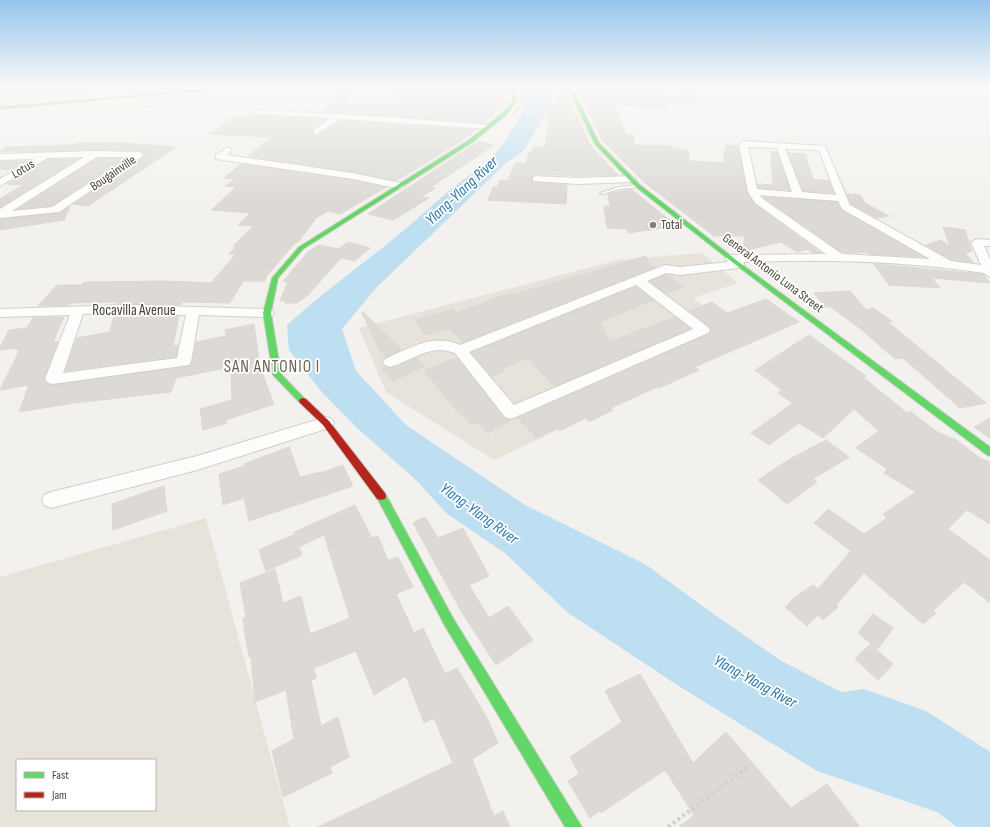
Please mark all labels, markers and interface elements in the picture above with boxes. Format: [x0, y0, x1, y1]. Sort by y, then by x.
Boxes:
street label: Bougainville [87, 152, 139, 194]
water label: Ylang-Ylang River [422, 152, 503, 229]
street label: Lotus [9, 156, 38, 182]
place label: Total [661, 217, 682, 233]
marker: Total [648, 220, 658, 230]
street label: General Antonio Luna Street [719, 230, 827, 316]
street label: Rocavilla Avenue [92, 301, 176, 320]
district label: SAN ANTONIO I [224, 357, 320, 377]
water label: Ylang-Ylang River [436, 479, 522, 549]
water label: Ylang-Ylang River [710, 651, 800, 713]
legend [16, 759, 156, 811]
text: Fast [52, 768, 69, 783]
text: Jam [51, 788, 67, 803]

